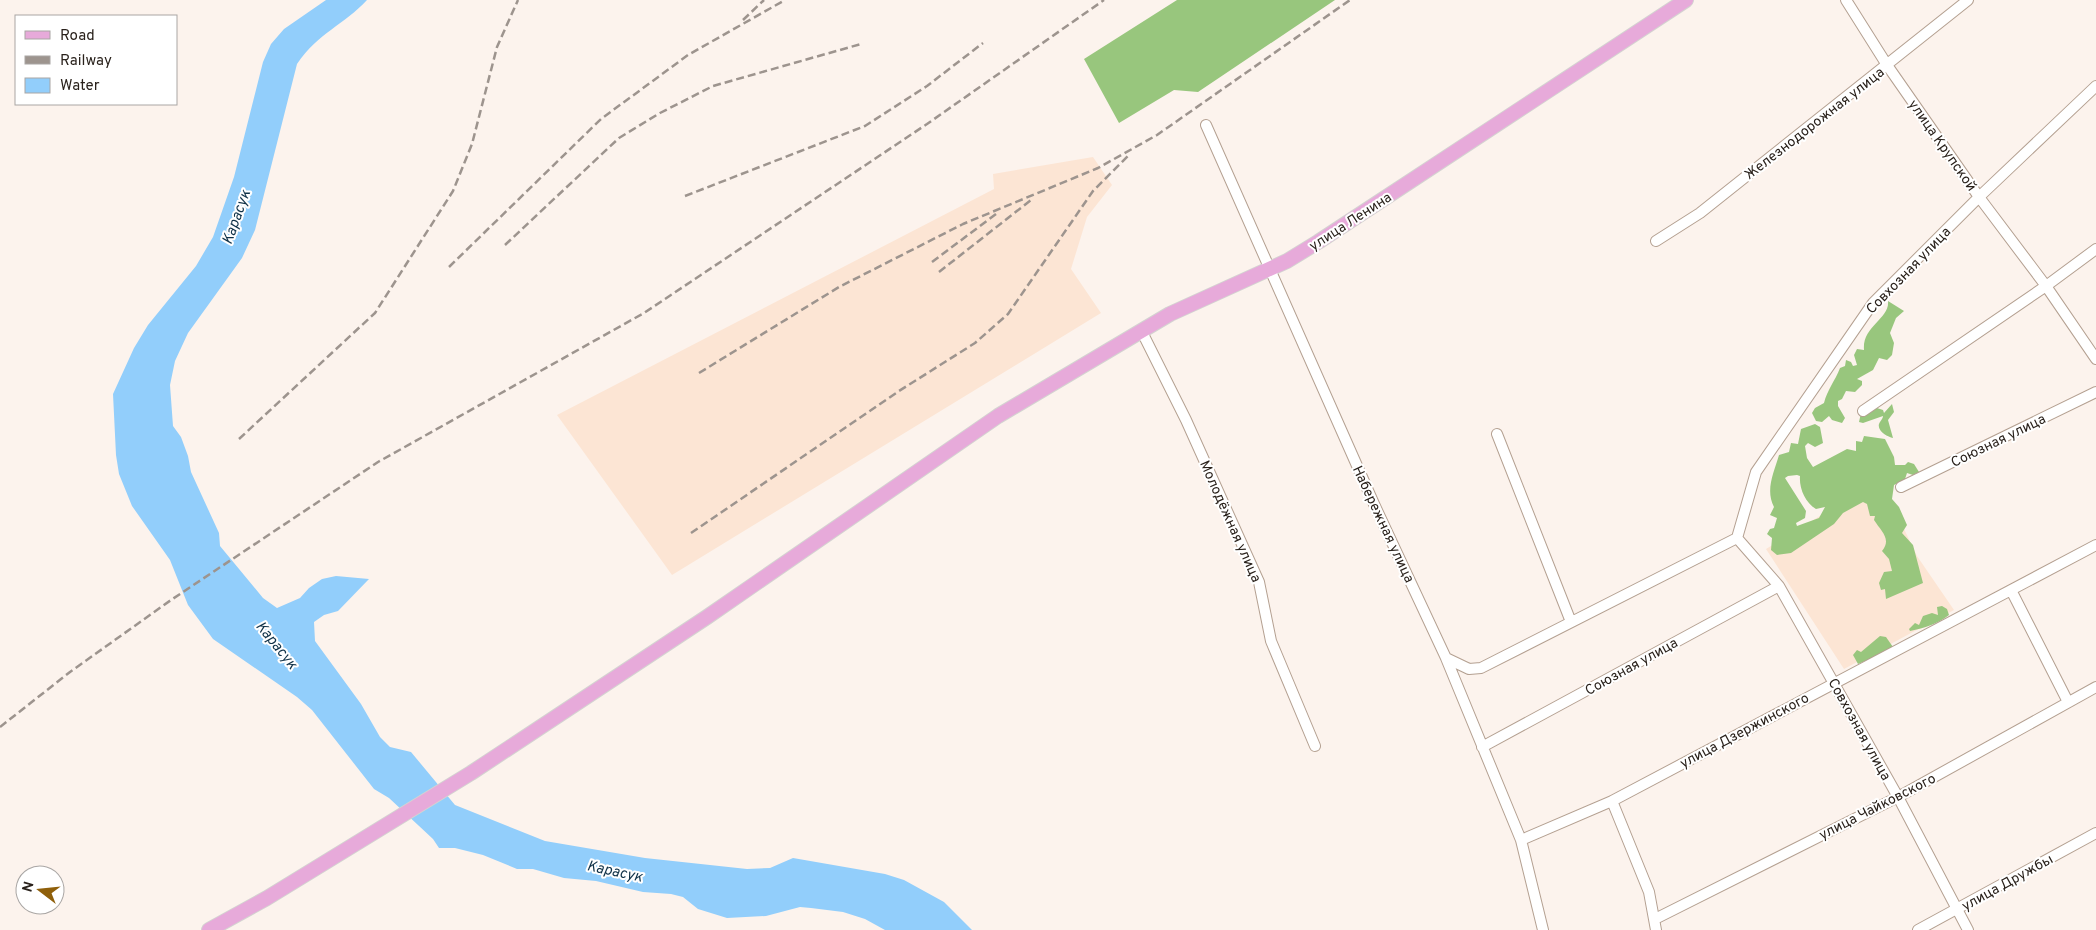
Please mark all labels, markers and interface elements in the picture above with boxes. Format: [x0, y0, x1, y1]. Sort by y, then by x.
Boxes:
legend [15, 15, 178, 105]
text: Road [60, 27, 95, 46]
text: Railway [60, 52, 112, 71]
street label: Железнодорожная улица [1742, 64, 1888, 184]
text: Water [60, 77, 100, 96]
street label: улица Крупской [1904, 97, 1980, 195]
water label: Карасук [219, 187, 256, 247]
street label: улица Ленина [1307, 189, 1395, 255]
street label: Совхозная улица [1863, 224, 1955, 318]
street label: Союзная улица [1948, 411, 2049, 472]
street label: Молодёжная улица [1195, 458, 1264, 585]
street label: Набережная улица [1348, 463, 1417, 586]
water label: Карасук [251, 618, 301, 674]
street label: Союзная улица [1582, 635, 1681, 700]
street label: Совхозная улица [1824, 676, 1894, 784]
street label: улица Дзержинского [1677, 690, 1812, 773]
street label: улица Чайковского [1816, 770, 1939, 844]
street label: улица Дружбы [1959, 851, 2056, 915]
water label: Карасук [585, 857, 645, 888]
north arrow [15, 865, 65, 915]
text: N [19, 880, 39, 894]

